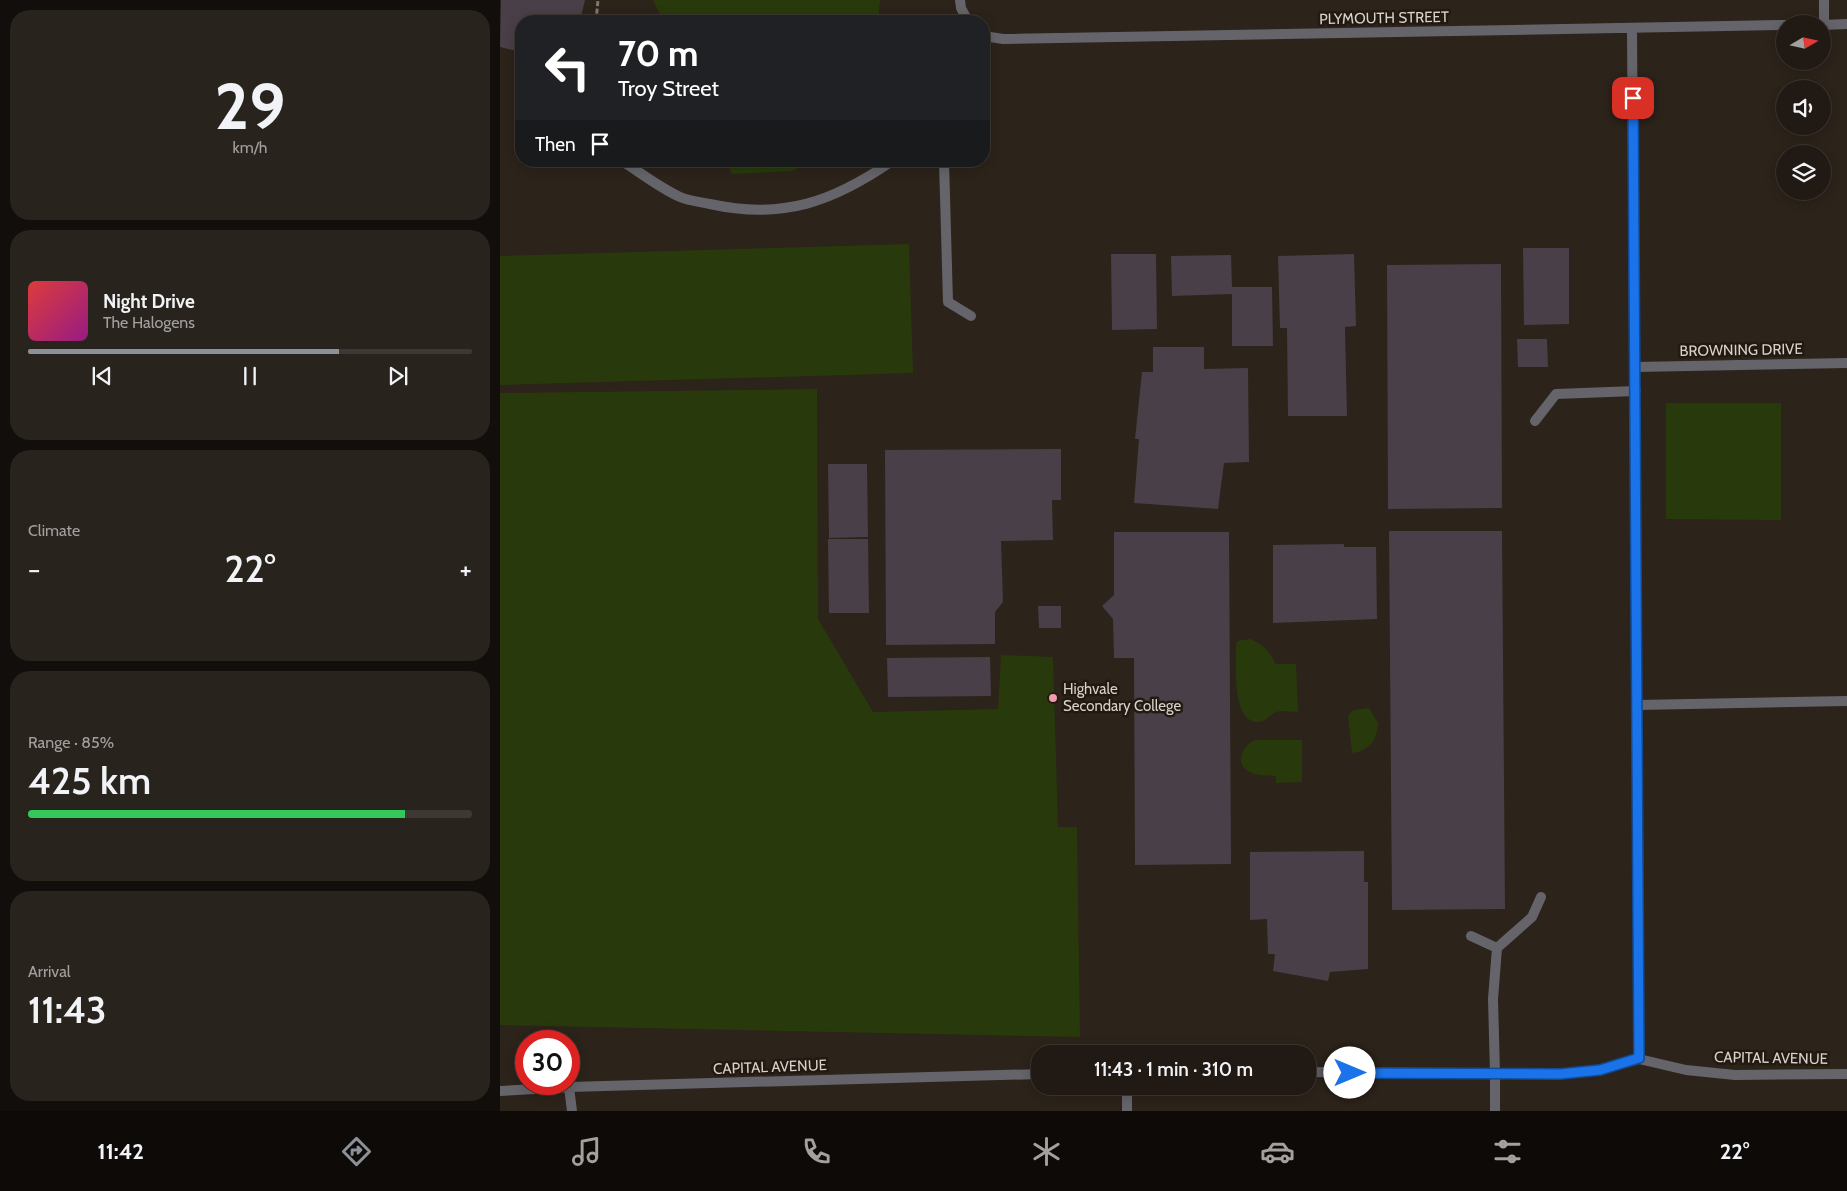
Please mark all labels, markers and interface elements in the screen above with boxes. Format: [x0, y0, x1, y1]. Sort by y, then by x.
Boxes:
street label: PLYMOUTH STREET [1319, 8, 1449, 28]
north arrow [1776, 15, 1831, 70]
map controls [1776, 15, 1831, 200]
text: 70 m [618, 32, 699, 75]
icon: left [535, 35, 600, 100]
text: 29 [215, 66, 285, 145]
text: Troy Street [618, 75, 719, 102]
pin [1612, 77, 1654, 119]
button: sound [1776, 80, 1831, 135]
icon: arrive [1619, 84, 1647, 112]
icon: arrive [586, 130, 614, 158]
text: Then [535, 133, 576, 156]
text: km/h [232, 138, 268, 157]
button: layers [1776, 145, 1831, 200]
text: Night Drive [103, 290, 195, 313]
text: The Halogens [103, 313, 195, 332]
street label: BROWNING DRIVE [1679, 340, 1803, 360]
icon: previous [88, 362, 116, 390]
icon: pause [236, 362, 264, 390]
icon: next [384, 362, 412, 390]
text: Climate [28, 521, 80, 540]
text: 22° [224, 545, 276, 592]
text: − [28, 552, 40, 586]
text: + [460, 552, 472, 586]
place label: Highvale Secondary College [1063, 680, 1181, 715]
marker: Highvale Secondary College [1047, 692, 1059, 704]
text: Range · 85% [28, 733, 114, 752]
text: 425 km [28, 757, 151, 804]
text: Arrival [28, 962, 71, 981]
text: 11:43 [28, 986, 107, 1033]
speed limit sign: 30 [515, 1030, 580, 1095]
position arrow [1323, 1046, 1375, 1098]
street label: CAPITAL AVENUE [1714, 1048, 1828, 1068]
street label: CAPITAL AVENUE [713, 1056, 827, 1078]
text: 11:43 · 1 min · 310 m [1094, 1058, 1253, 1081]
icon: directions [339, 1134, 374, 1169]
icon: music [569, 1134, 604, 1169]
icon: phone [799, 1134, 834, 1169]
icon: climate [1029, 1134, 1064, 1169]
icon: car [1260, 1134, 1295, 1169]
icon: filters [1490, 1134, 1525, 1169]
text: 11:42 [98, 1138, 144, 1165]
text: 22° [1720, 1138, 1749, 1165]

